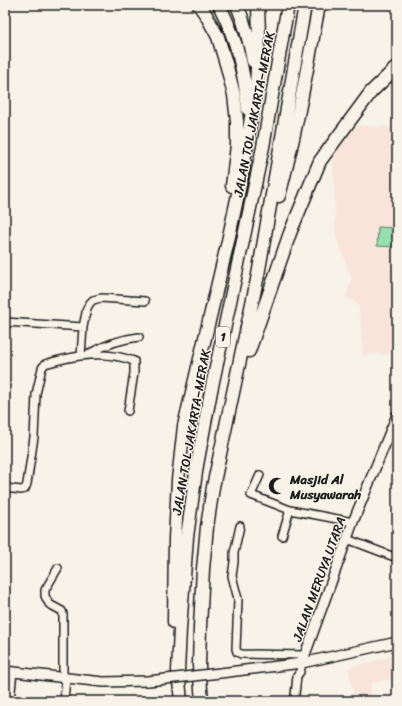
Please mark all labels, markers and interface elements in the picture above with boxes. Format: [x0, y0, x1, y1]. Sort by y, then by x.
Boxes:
street label: JALAN TOL JAKARTA–MERAK [226, 29, 281, 200]
road number: 1 [216, 327, 230, 347]
street label: JALAN TOL JAKARTA–MERAK [165, 347, 217, 518]
place label: Masjid Al Musyawarah [289, 468, 361, 506]
mosque icon: Masjid Al Musyawarah [267, 476, 287, 496]
street label: JALAN MERUYA UTARA [285, 513, 352, 646]

